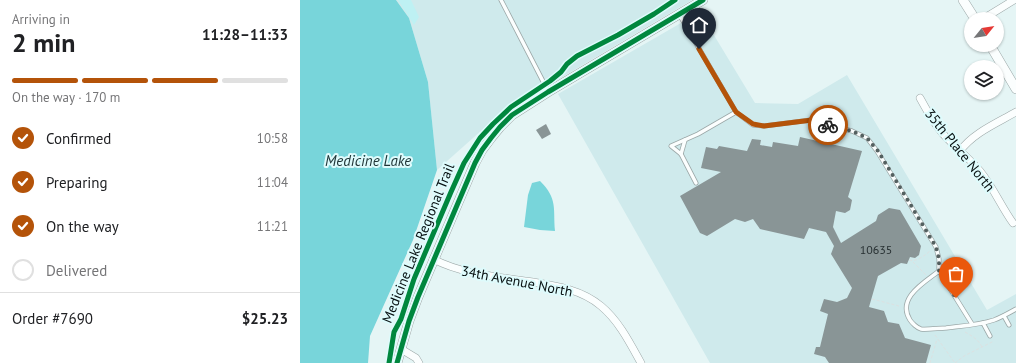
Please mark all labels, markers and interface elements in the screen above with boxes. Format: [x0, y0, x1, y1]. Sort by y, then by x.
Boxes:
pin [682, 8, 716, 49]
text: Arriving in [12, 11, 70, 28]
north arrow [964, 12, 1004, 52]
map controls [964, 12, 1004, 100]
icon: home [688, 14, 710, 36]
text: 11:28–11:33 [202, 25, 288, 44]
text: 2 min [12, 26, 75, 59]
button: layers [964, 60, 1004, 100]
text: On the way · 170 m [12, 89, 120, 106]
courier [808, 105, 848, 145]
street label: 35th Place North [921, 105, 999, 195]
icon: bike [817, 114, 839, 136]
icon: check [12, 127, 34, 149]
text: Confirmed [46, 129, 111, 148]
text: 10:58 [257, 130, 288, 147]
water label: Medicine Lake [325, 151, 411, 170]
street label: Medicine Lake Regional Trail [378, 161, 458, 325]
icon: check [12, 171, 34, 193]
text: Preparing [46, 173, 108, 192]
text: 11:04 [257, 174, 288, 191]
icon: check [12, 215, 34, 237]
text: On the way [46, 217, 119, 236]
text: 11:21 [257, 218, 288, 235]
house number: 10635 [860, 242, 892, 257]
pin [939, 257, 973, 298]
text: Delivered [46, 261, 107, 280]
street label: 34th Avenue North [460, 261, 574, 301]
icon: bag [945, 263, 967, 285]
text: Order #7690 [12, 309, 93, 328]
text: $25.23 [242, 309, 288, 328]

